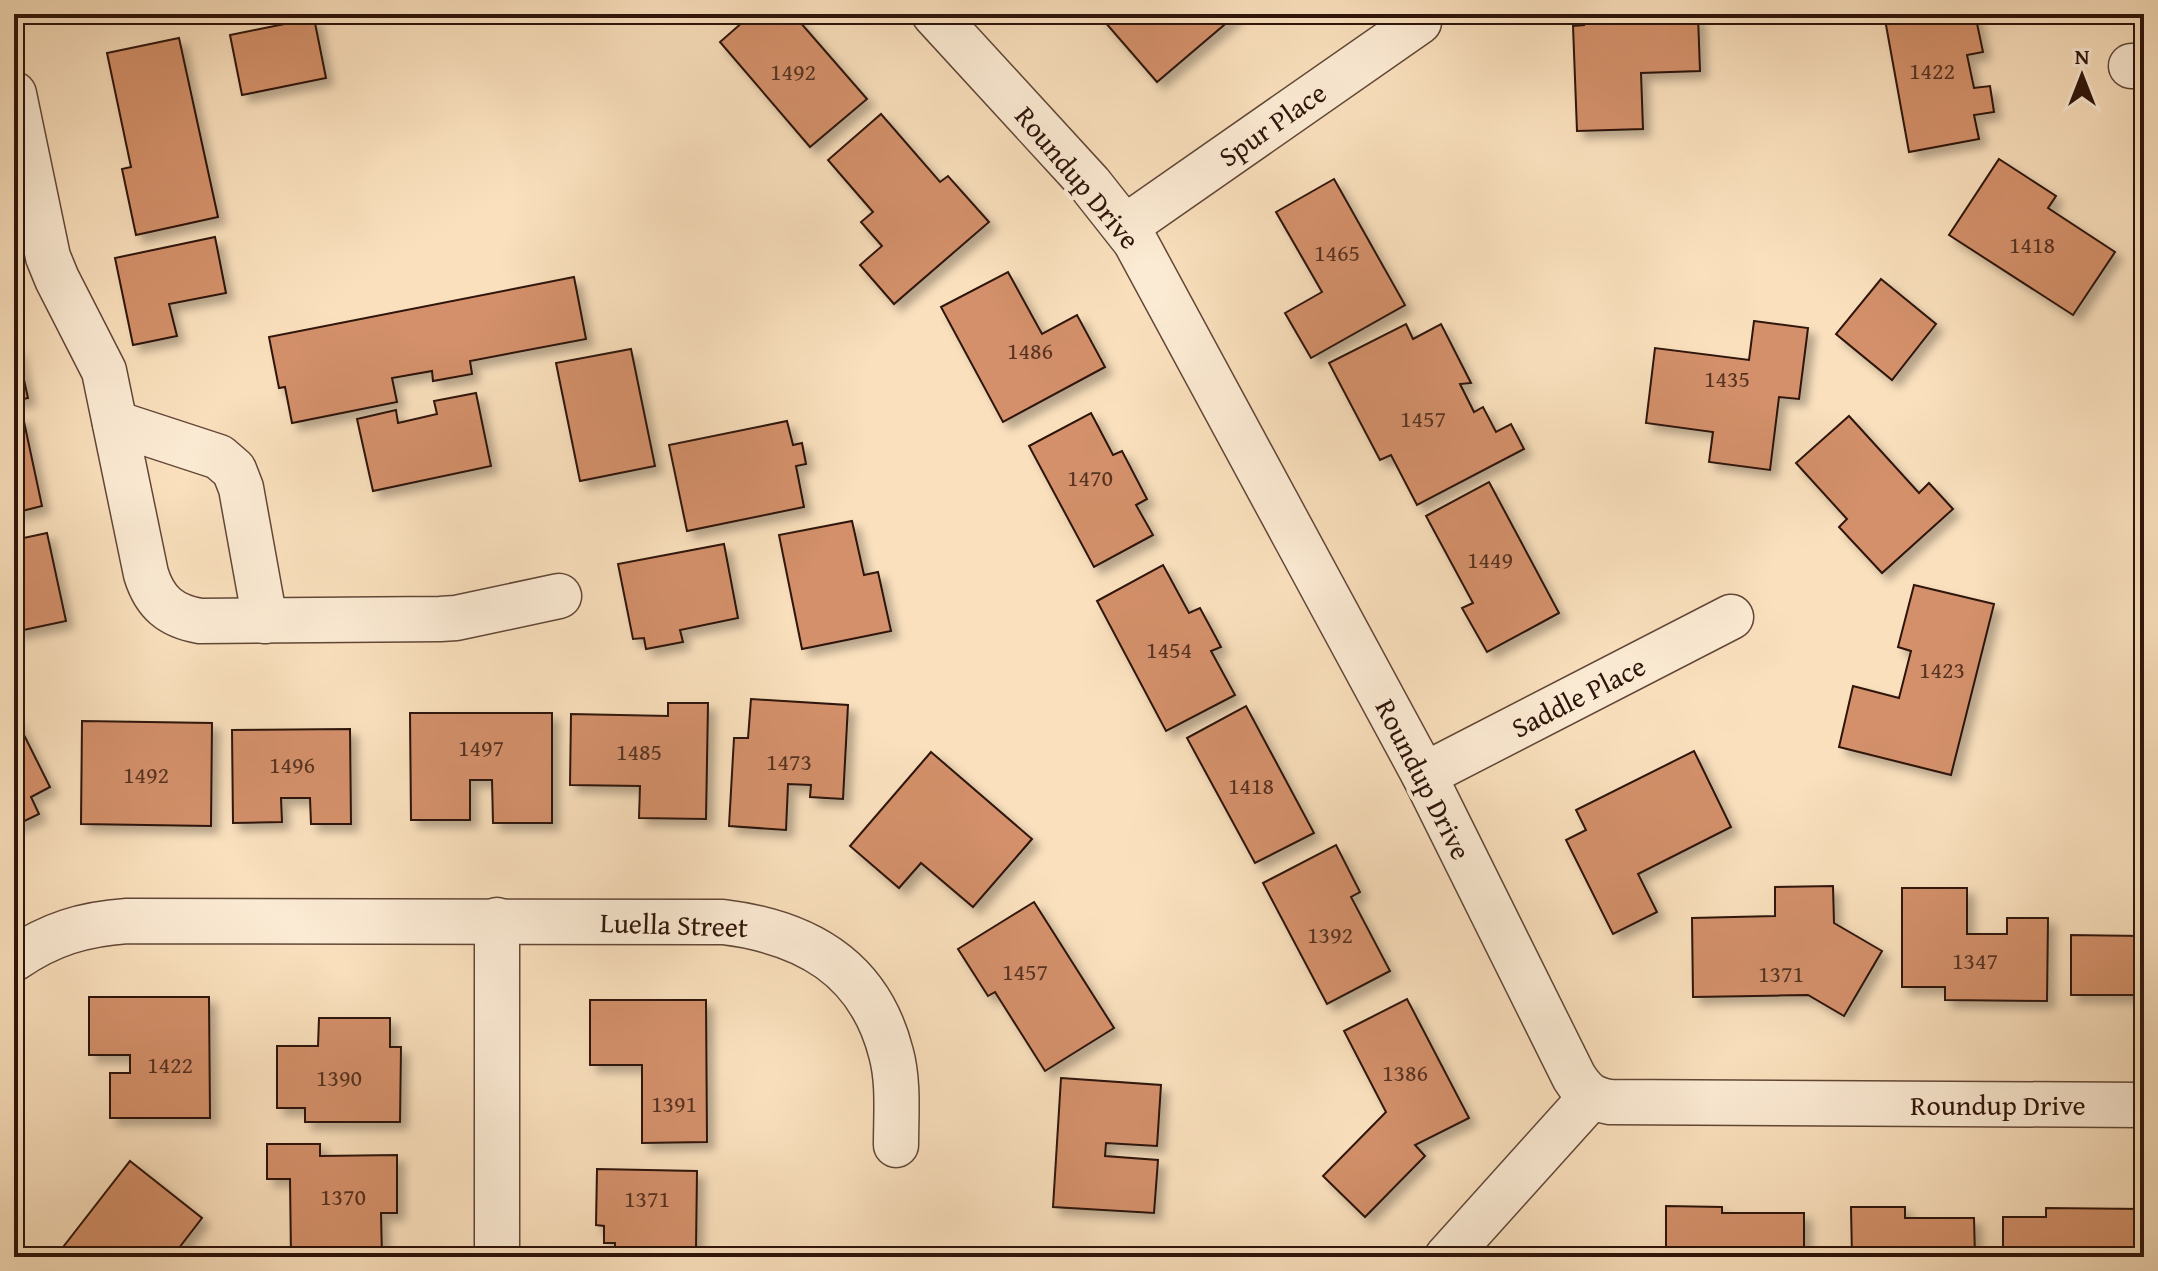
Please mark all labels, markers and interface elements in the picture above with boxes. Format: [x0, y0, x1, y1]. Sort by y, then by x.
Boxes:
north arrow [2042, 36, 2122, 116]
text: N [2075, 40, 2090, 72]
house number: 1422 [1909, 53, 1955, 88]
house number: 1492 [770, 54, 816, 89]
street label: Spur Place [1210, 72, 1334, 176]
street label: Roundup Drive [1006, 97, 1150, 257]
house number: 1418 [2009, 227, 2055, 262]
house number: 1465 [1314, 235, 1360, 270]
house number: 1486 [1007, 333, 1053, 368]
house number: 1435 [1704, 361, 1750, 396]
house number: 1457 [1400, 401, 1446, 436]
house number: 1470 [1067, 460, 1113, 495]
house number: 1449 [1467, 542, 1513, 577]
house number: 1454 [1146, 632, 1192, 667]
street label: Saddle Place [1504, 645, 1652, 747]
house number: 1423 [1919, 652, 1965, 687]
street label: Roundup Drive [1366, 692, 1482, 866]
house number: 1497 [458, 730, 504, 765]
house number: 1485 [616, 734, 662, 769]
house number: 1473 [766, 744, 812, 779]
house number: 1496 [269, 747, 315, 782]
house number: 1492 [123, 757, 169, 792]
house number: 1418 [1228, 768, 1274, 803]
street label: Luella Street [599, 901, 749, 947]
house number: 1392 [1307, 917, 1353, 952]
house number: 1347 [1952, 943, 1998, 978]
house number: 1457 [1002, 954, 1048, 989]
house number: 1371 [1758, 956, 1804, 991]
house number: 1422 [147, 1047, 193, 1082]
house number: 1386 [1382, 1055, 1428, 1090]
house number: 1390 [316, 1060, 362, 1095]
street label: Roundup Drive [1910, 1084, 2086, 1125]
house number: 1391 [651, 1086, 697, 1121]
house number: 1370 [320, 1179, 366, 1214]
house number: 1371 [624, 1181, 670, 1216]

